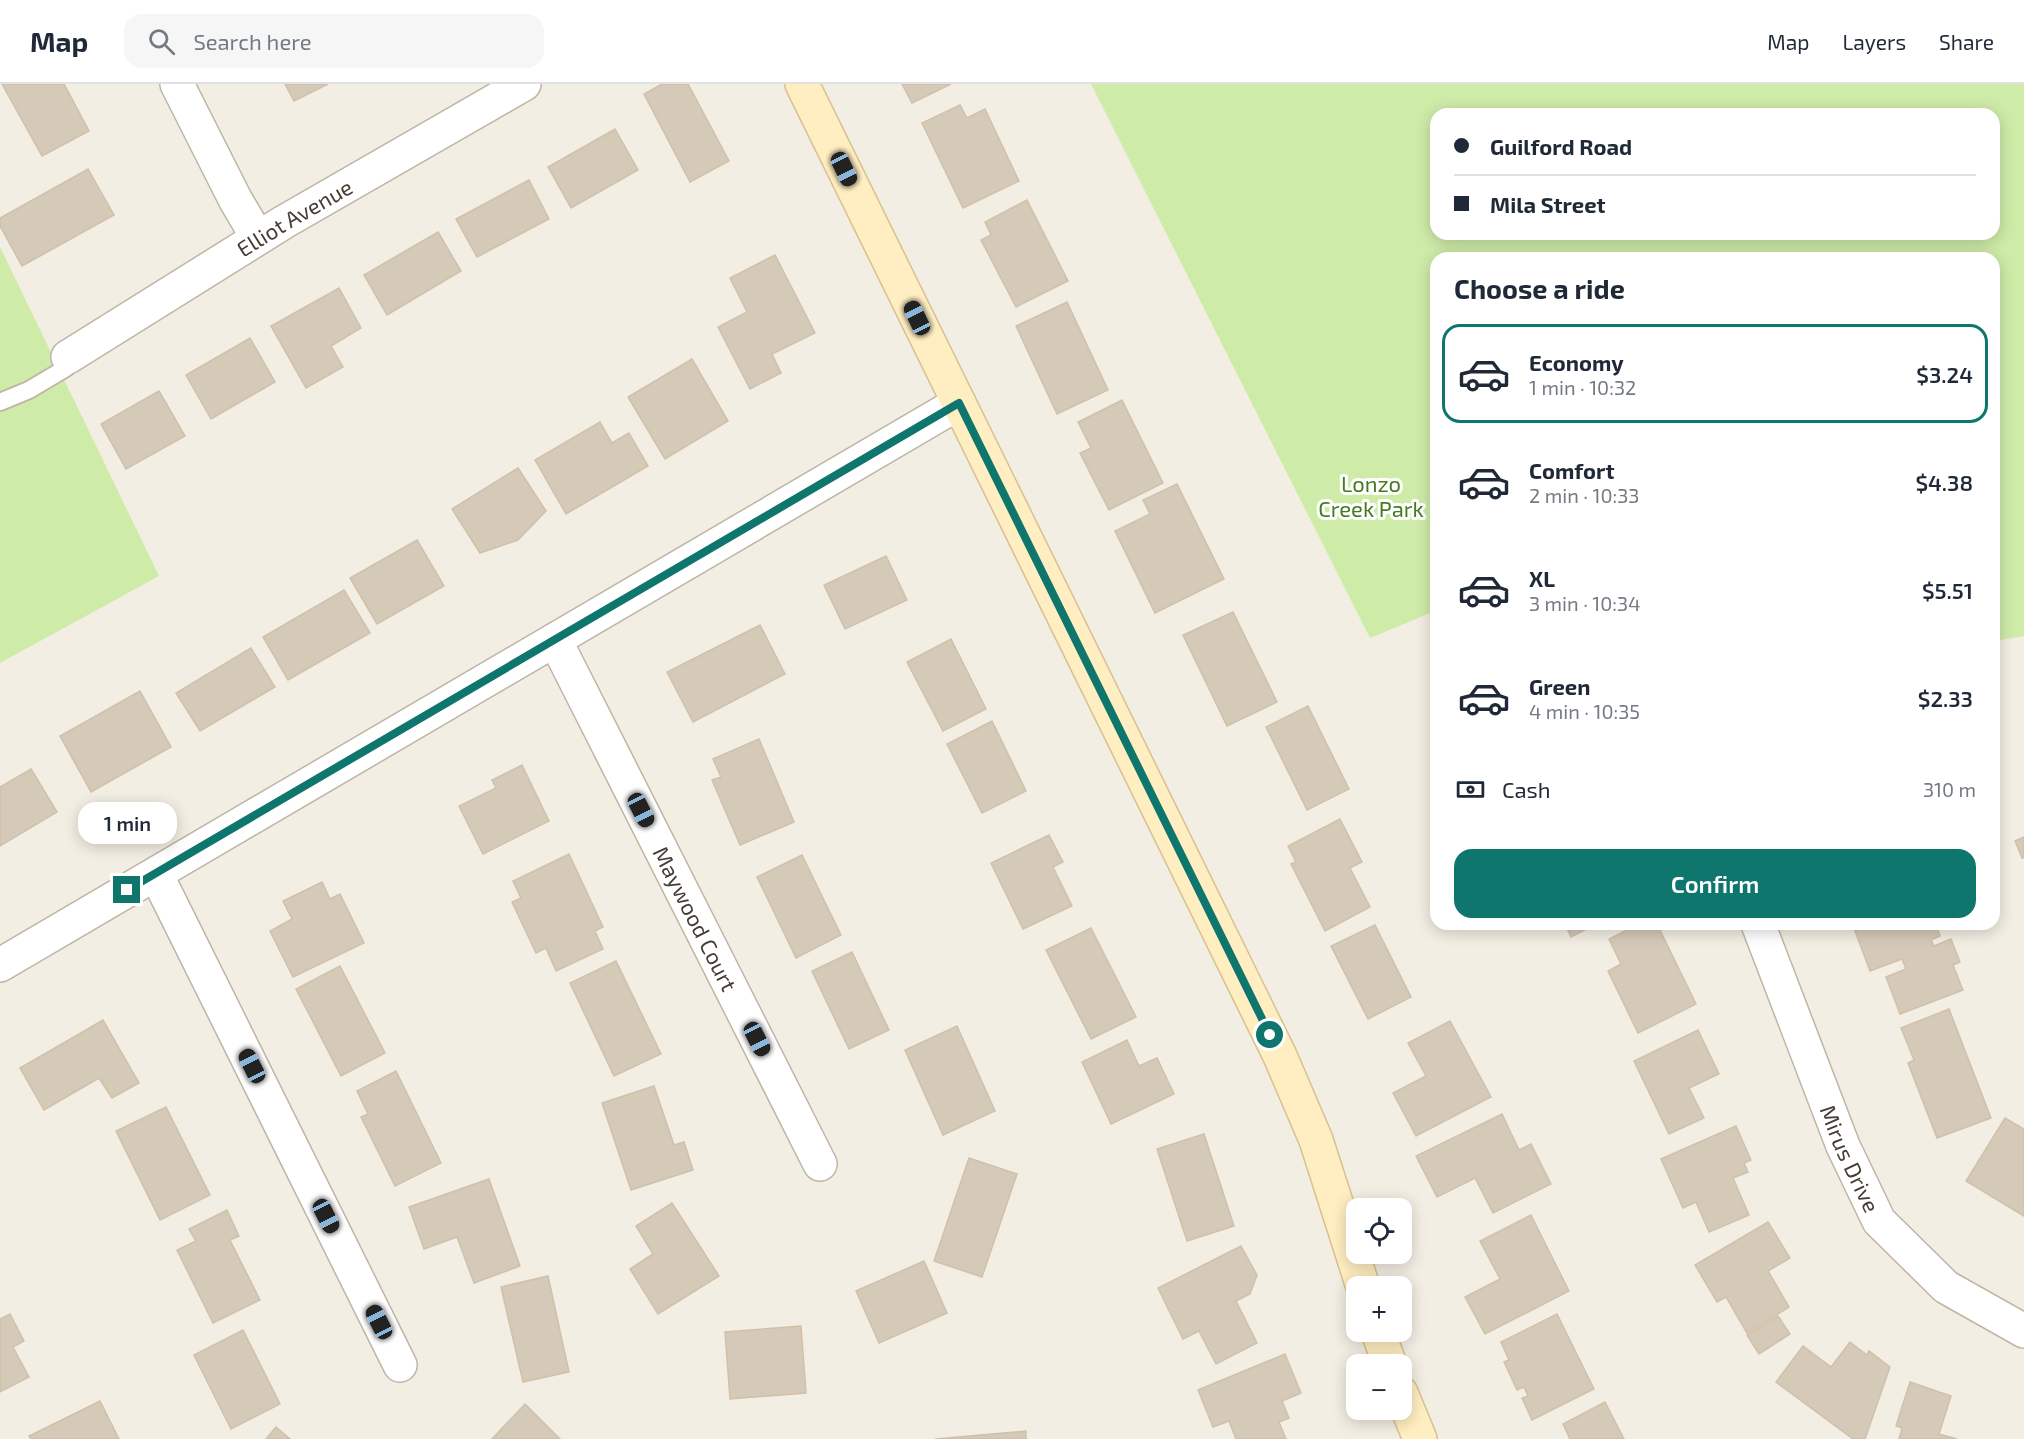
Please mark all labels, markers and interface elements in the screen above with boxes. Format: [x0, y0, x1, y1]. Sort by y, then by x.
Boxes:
search box [124, 14, 544, 68]
text: Map [30, 24, 88, 58]
icon: search [145, 25, 178, 58]
text: Search here [193, 28, 312, 54]
text: Map [1767, 29, 1809, 54]
text: Layers [1842, 29, 1906, 54]
text: Share [1939, 29, 1994, 54]
text: Guilford Road [1490, 133, 1632, 159]
car [828, 149, 860, 189]
street label: Elliot Avenue [232, 173, 357, 261]
text: Mila Street [1490, 191, 1606, 217]
text: Choose a ride [1454, 272, 1625, 304]
car [901, 298, 933, 338]
icon: car [1457, 347, 1511, 401]
text: Economy [1529, 349, 1624, 375]
text: $3.24 [1916, 361, 1973, 387]
text: 1 min · 10:32 [1529, 375, 1636, 399]
icon: car [1457, 455, 1511, 509]
text: Comfort [1529, 457, 1614, 483]
text: $4.38 [1915, 469, 1973, 495]
park label: Lonzo Creek Park [1318, 470, 1424, 521]
text: 2 min · 10:33 [1529, 483, 1639, 507]
icon: car [1457, 563, 1511, 617]
text: XL [1529, 565, 1555, 591]
text: $5.51 [1922, 577, 1973, 603]
text: 3 min · 10:34 [1529, 591, 1640, 615]
icon: car [1457, 671, 1511, 725]
text: Green [1529, 673, 1591, 699]
text: $2.33 [1918, 685, 1973, 711]
text: 4 min · 10:35 [1529, 699, 1640, 723]
icon: cash [1454, 773, 1487, 806]
text: Cash [1502, 776, 1551, 802]
text: 310 m [1923, 777, 1976, 801]
car [625, 790, 657, 830]
callout: 1 min [78, 803, 176, 845]
text: 1 min [104, 811, 151, 835]
street label: Maywood Court [648, 842, 743, 995]
button: Confirm [1454, 849, 1976, 918]
route end [113, 876, 140, 903]
car [741, 1019, 773, 1059]
route start [1256, 1021, 1283, 1048]
car [236, 1046, 268, 1086]
street label: Mirus Drive [1815, 1101, 1886, 1216]
car [310, 1196, 342, 1236]
map controls [1346, 1198, 1412, 1420]
button: locate [1346, 1198, 1412, 1264]
button: + [1346, 1276, 1412, 1342]
car [363, 1302, 395, 1342]
button: − [1346, 1354, 1412, 1420]

